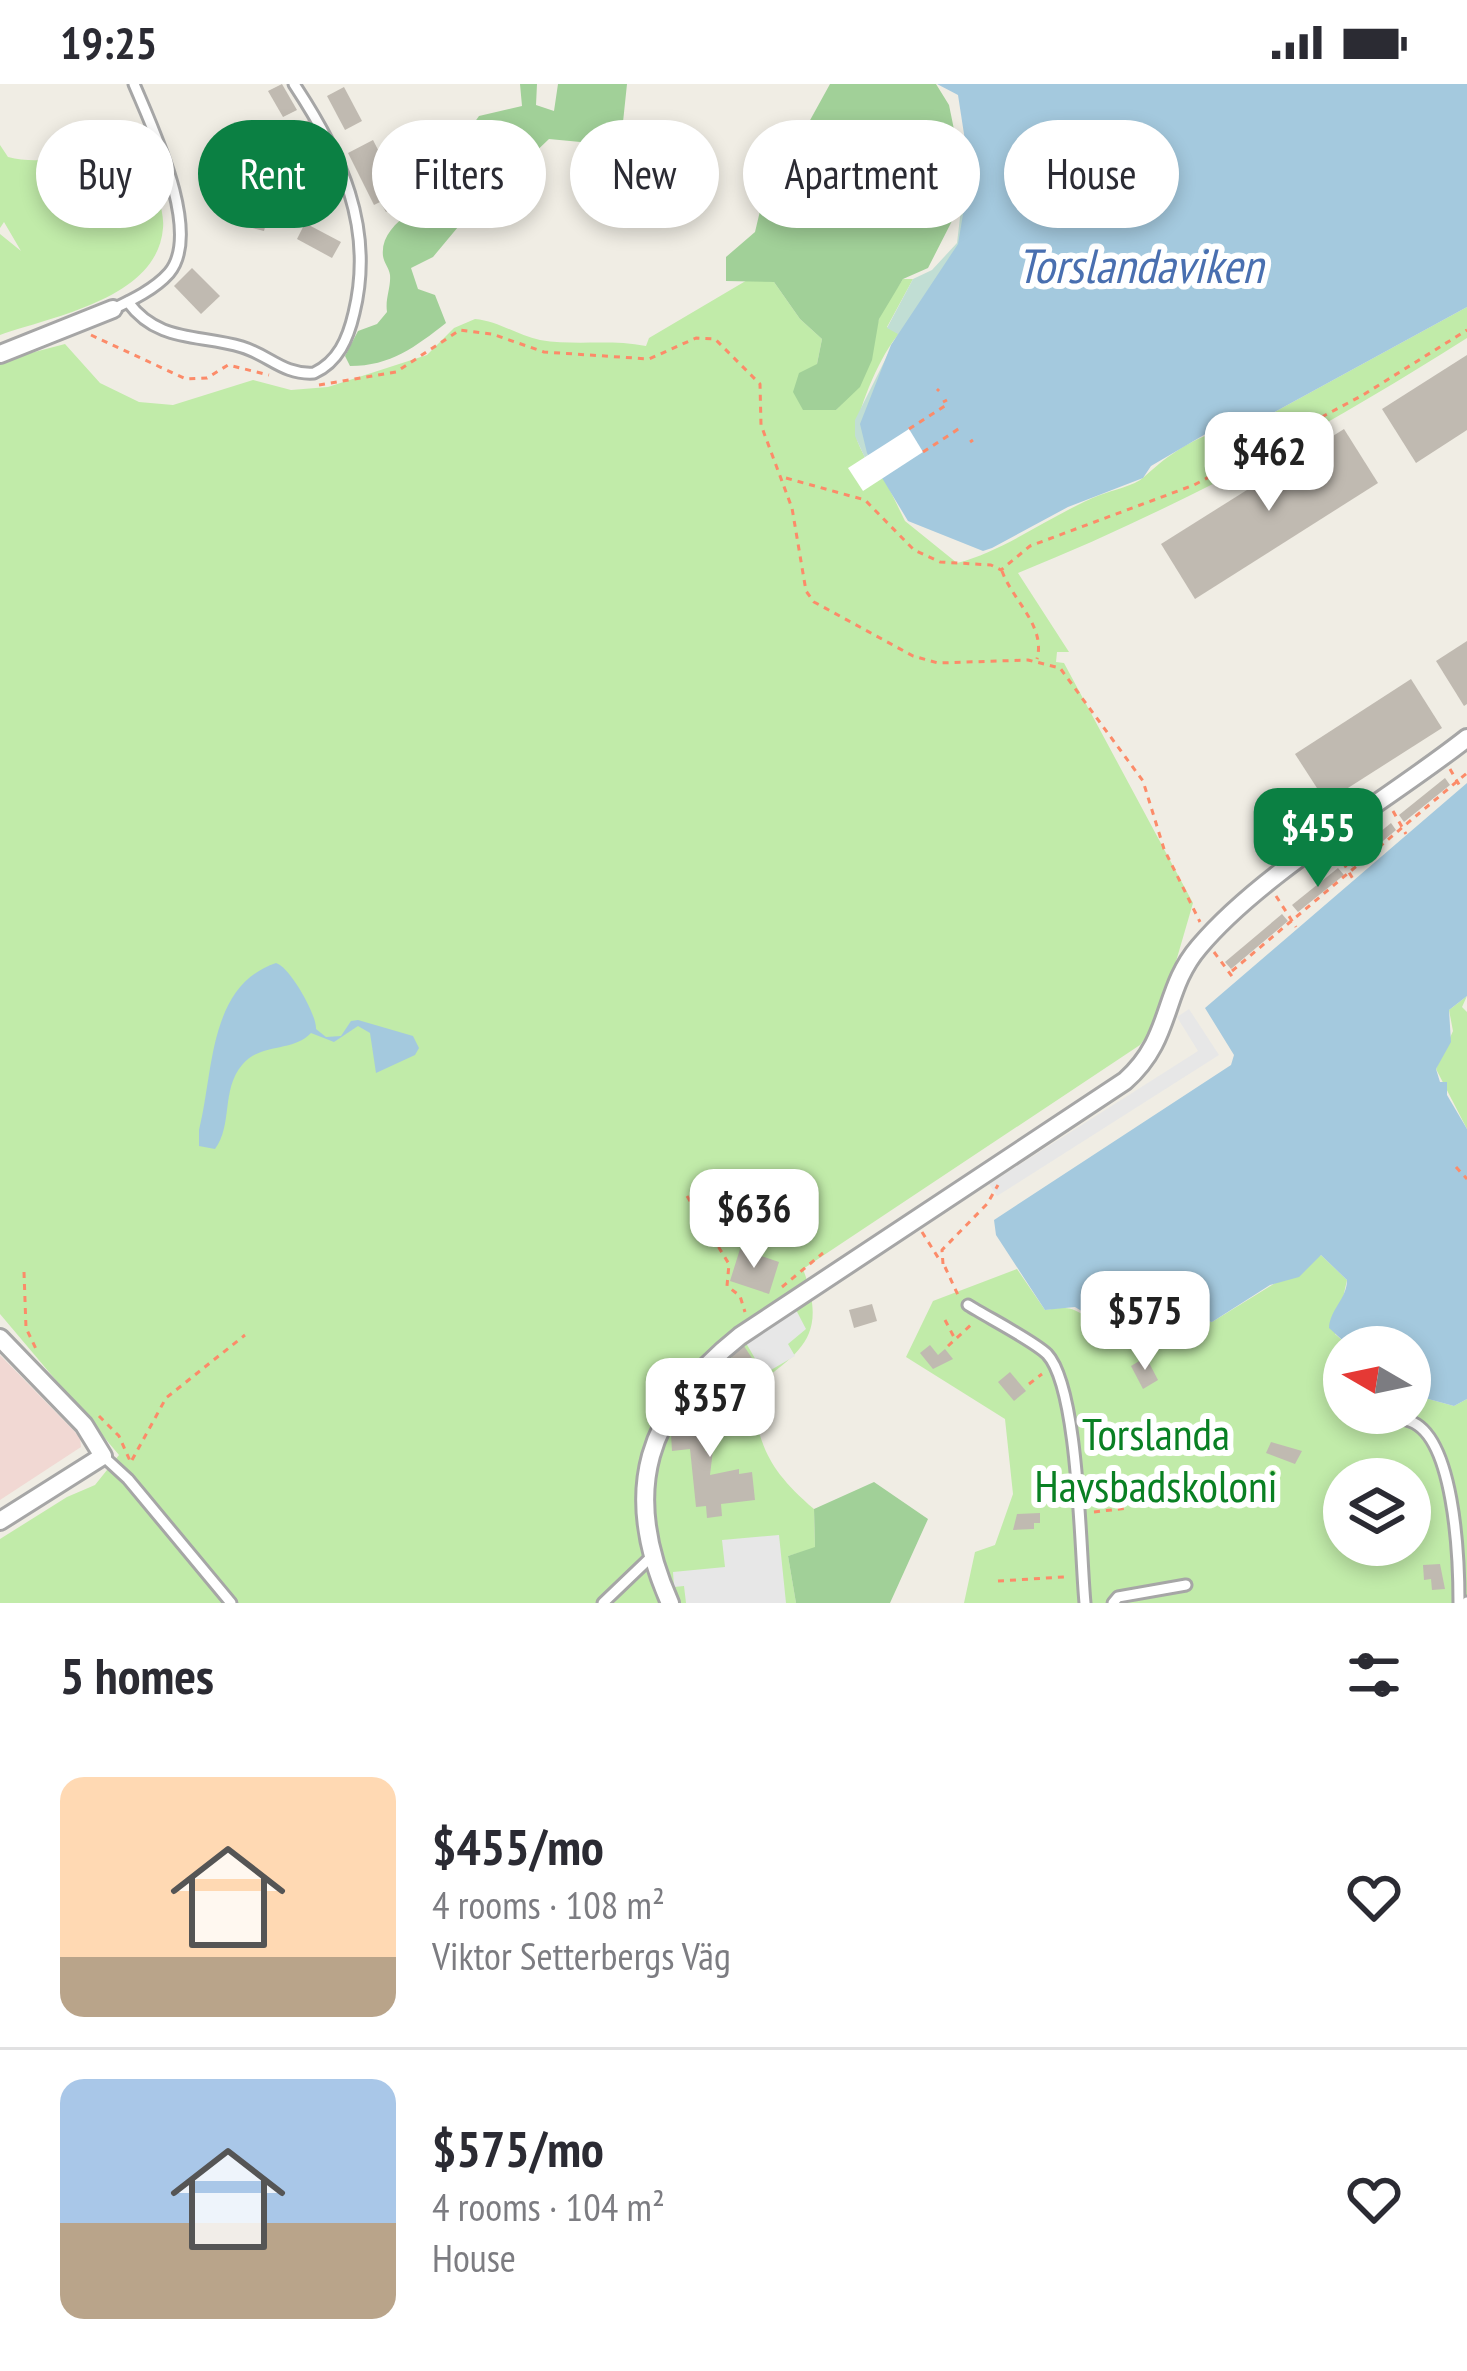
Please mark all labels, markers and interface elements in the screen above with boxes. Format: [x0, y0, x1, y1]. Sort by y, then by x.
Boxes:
text: 19:25 [60, 13, 157, 71]
chip: Buy [36, 120, 174, 228]
chip: Rent [198, 120, 348, 228]
chip: Filters [372, 120, 546, 228]
chip: New [570, 120, 719, 228]
chip: Apartment [743, 120, 980, 228]
chip: House [1004, 120, 1179, 228]
water label: Torslandaviken [1017, 234, 1266, 296]
pin: $462 [1198, 412, 1340, 514]
text: $462 [1232, 425, 1306, 476]
pin: $455 [1247, 788, 1389, 890]
text: $455 [1281, 801, 1355, 852]
pin: $636 [683, 1169, 825, 1271]
text: $636 [717, 1182, 791, 1233]
pin: $575 [1074, 1271, 1216, 1373]
text: $575 [1108, 1284, 1182, 1335]
north arrow [1323, 1326, 1431, 1434]
map controls [1323, 1326, 1431, 1566]
pin: $357 [639, 1358, 781, 1460]
text: $357 [673, 1371, 747, 1422]
park label: Torslanda Havsbadskoloni [1035, 1404, 1277, 1514]
button: layers [1323, 1458, 1431, 1566]
text: 5 homes [60, 1642, 214, 1708]
icon: filters [1341, 1642, 1407, 1708]
text: $455/mo [432, 1813, 604, 1879]
icon: home [156, 1825, 300, 1969]
icon: heart [1341, 1864, 1407, 1930]
text: 4 rooms · 108 m² [432, 1879, 665, 1930]
text: Viktor Setterbergs Väg [432, 1930, 731, 1981]
text: $575/mo [432, 2115, 604, 2181]
icon: home [156, 2127, 300, 2271]
icon: heart [1341, 2166, 1407, 2232]
text: 4 rooms · 104 m² [432, 2181, 665, 2232]
text: House [432, 2232, 516, 2283]

